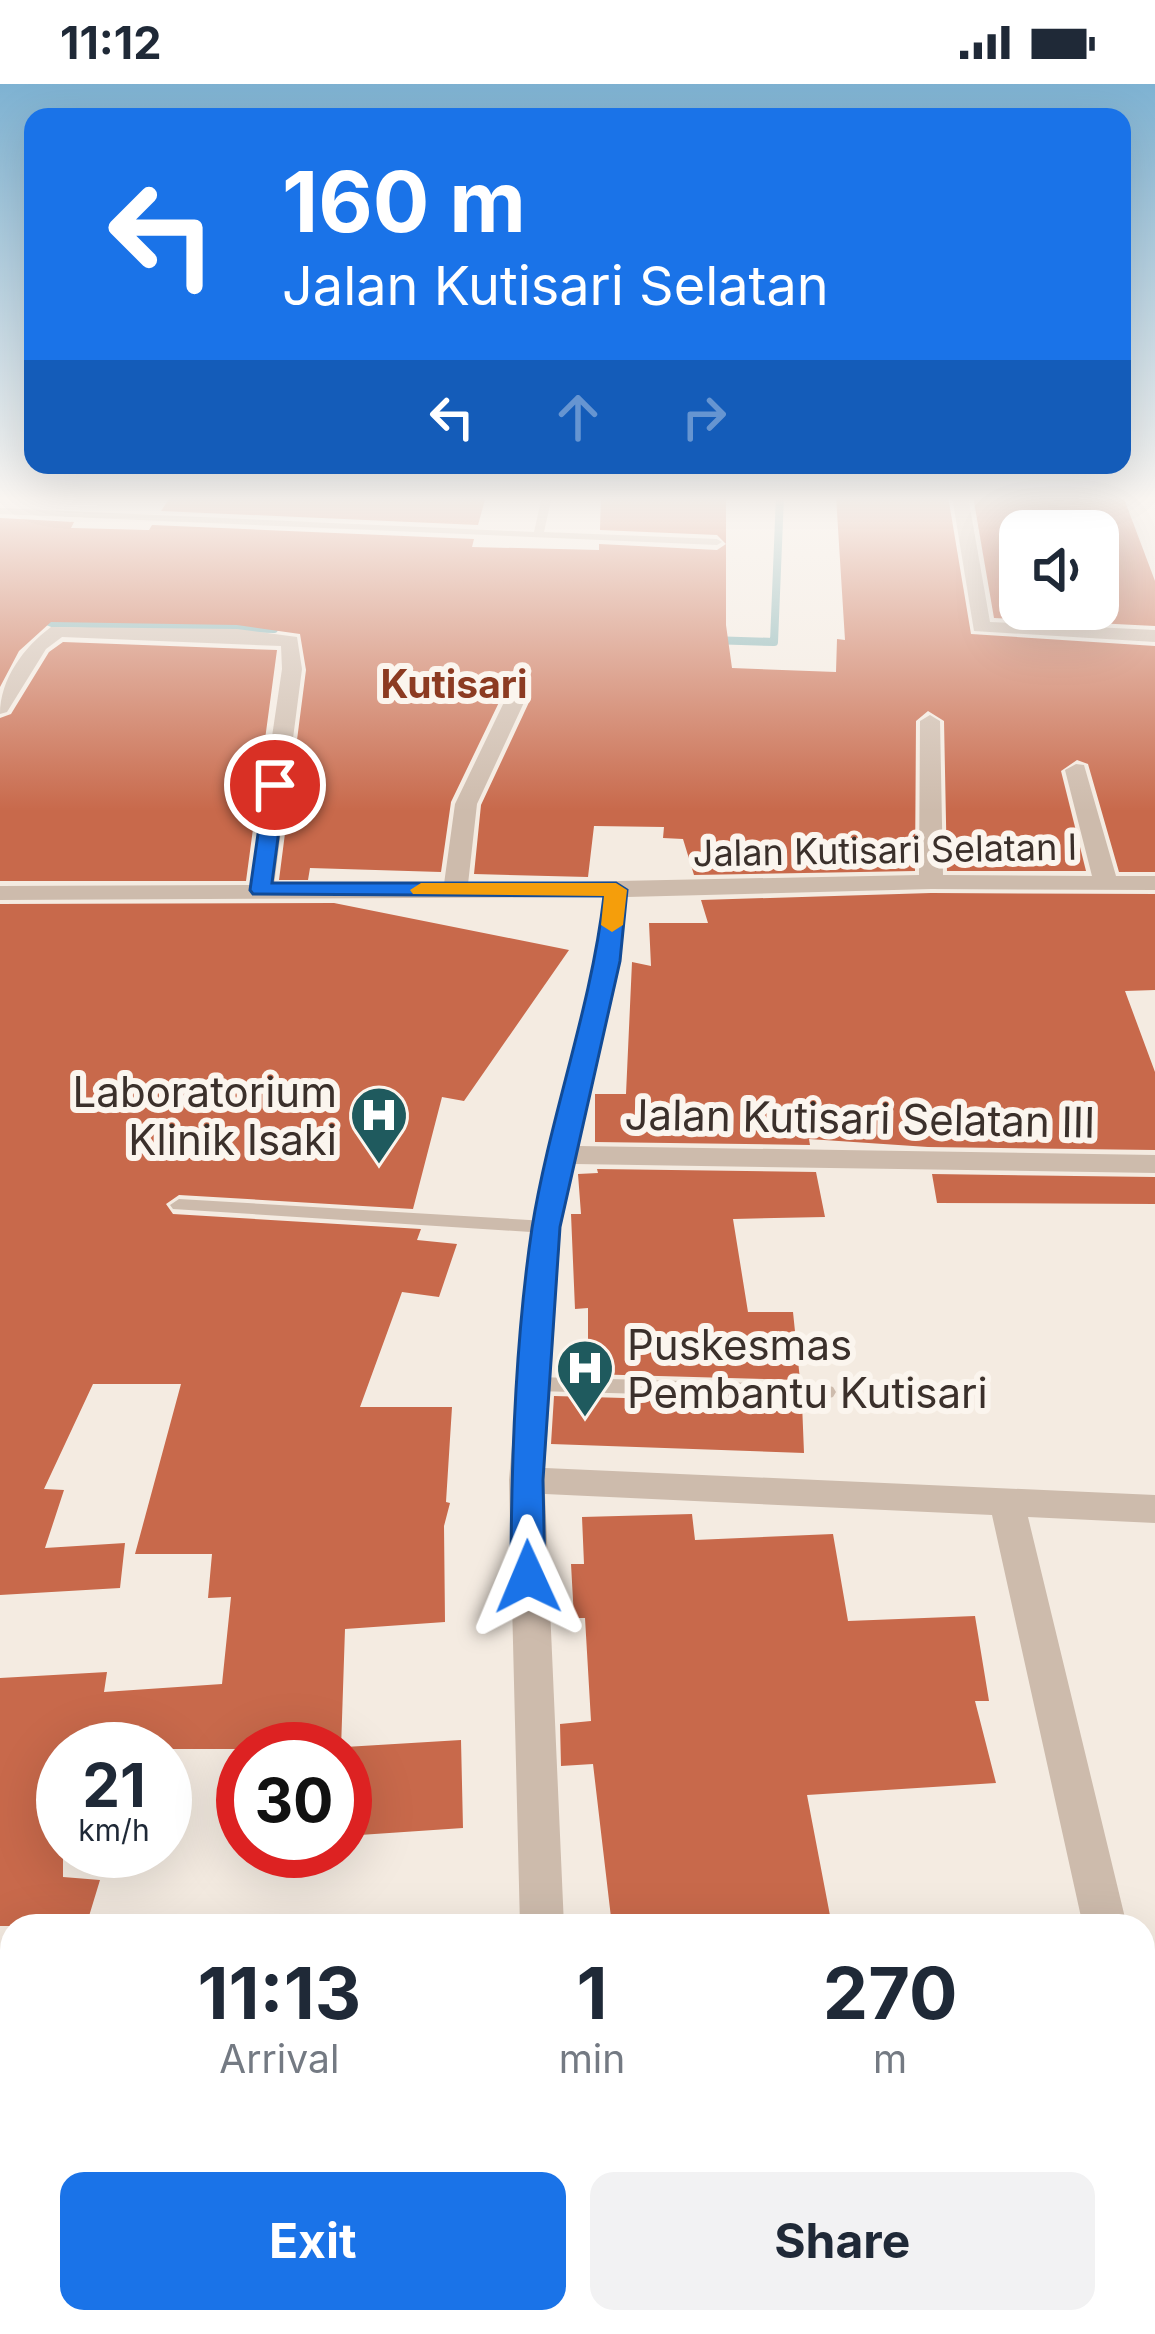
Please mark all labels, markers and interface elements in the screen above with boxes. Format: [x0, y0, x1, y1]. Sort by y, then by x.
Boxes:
text: 11:12 [60, 15, 162, 70]
text: 160 m [282, 151, 526, 252]
icon: left [84, 156, 240, 312]
text: Jalan Kutisari Selatan [282, 253, 829, 318]
icon: left [419, 384, 485, 450]
icon: ahead [545, 384, 611, 450]
icon: right [671, 384, 737, 450]
map controls [999, 510, 1119, 630]
button: sound [999, 510, 1119, 630]
district label: Kutisari [380, 660, 528, 707]
pin [224, 734, 326, 836]
icon: arrive [242, 752, 308, 818]
street label: Jalan Kutisari Selatan I [693, 825, 1077, 875]
place label: Laboratorium Klinik Isaki [73, 1066, 337, 1165]
hospital icon: Laboratorium Klinik Isaki [348, 1084, 410, 1166]
street label: Jalan Kutisari Selatan III [624, 1088, 1096, 1148]
place label: Puskesmas Pembantu Kutisari [627, 1319, 988, 1418]
hospital icon: Puskesmas Pembantu Kutisari [554, 1337, 616, 1419]
position arrow [465, 1514, 591, 1640]
speed limit sign: 30 [216, 1722, 372, 1878]
text: 21 [82, 1749, 146, 1821]
text: km/h [78, 1812, 150, 1848]
text: 11:13 [198, 1949, 361, 2036]
text: 1 [576, 1949, 608, 2036]
text: 270 [823, 1949, 957, 2036]
text: Arrival [219, 2035, 339, 2082]
text: min [559, 2035, 625, 2082]
text: m [873, 2035, 907, 2082]
button: Exit [60, 2172, 566, 2310]
button: Share [590, 2172, 1095, 2310]

